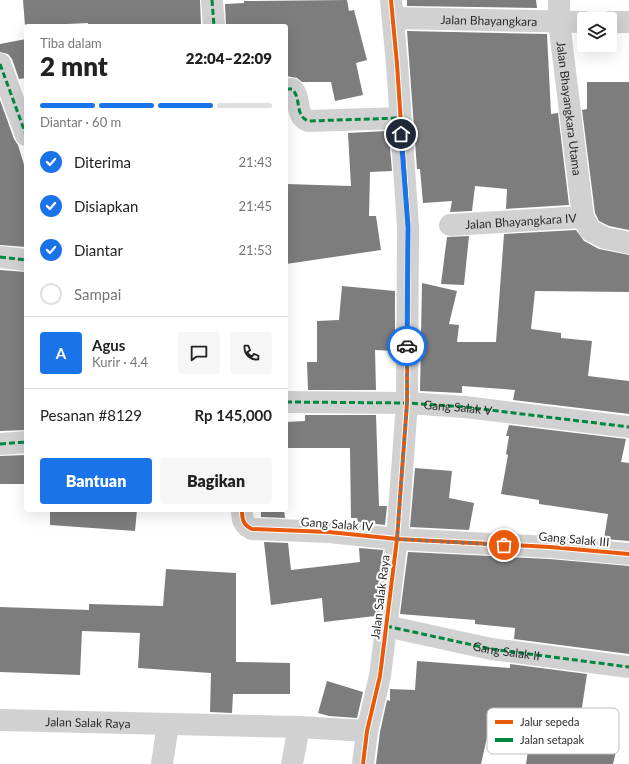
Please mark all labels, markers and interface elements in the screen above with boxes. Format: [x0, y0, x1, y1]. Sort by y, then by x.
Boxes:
street label: Jalan Bhayangkara [440, 11, 538, 29]
map controls [577, 12, 617, 52]
button: layers [577, 12, 617, 52]
text: Tiba dalam [40, 35, 102, 51]
street label: Jalan Bhayangkara Utama [554, 41, 585, 176]
text: 22:04–22:09 [186, 49, 272, 67]
text: 2 mnt [40, 50, 108, 82]
text: Diantar · 60 m [40, 114, 121, 130]
pin [384, 117, 418, 151]
icon: home [390, 123, 412, 145]
icon: check [40, 151, 62, 173]
text: Diterima [74, 153, 131, 171]
text: 21:43 [239, 154, 272, 170]
icon: check [40, 195, 62, 217]
text: Disiapkan [74, 197, 138, 215]
text: 21:45 [239, 198, 272, 214]
street label: Jalan Bhayangkara IV [465, 210, 578, 232]
icon: check [40, 239, 62, 261]
text: Diantar [74, 241, 123, 259]
text: 21:53 [239, 242, 272, 258]
text: Sampai [74, 285, 121, 303]
courier [387, 326, 427, 366]
button: chat [178, 332, 220, 374]
button: phone [230, 332, 272, 374]
icon: car [396, 335, 418, 357]
text: Agus [92, 336, 125, 354]
text: A [56, 344, 66, 362]
text: Kurir · 4.4 [92, 354, 148, 370]
street label: Gang Salak V [423, 397, 494, 418]
text: Pesanan #8129 [40, 406, 142, 424]
text: Rp 145,000 [195, 406, 272, 424]
button: Bantuan [40, 458, 152, 504]
button: Bagikan [160, 458, 272, 504]
street label: Gang Salak IV [300, 514, 375, 534]
pin [487, 528, 521, 562]
street label: Gang Salak III [538, 528, 610, 550]
icon: bag [493, 534, 515, 556]
street label: Jalan Salak Raya [367, 554, 393, 640]
street label: Gang Salak II [471, 638, 541, 663]
legend [487, 708, 619, 754]
street label: Jalan Salak Raya [45, 714, 131, 731]
text: Jalur sepeda [520, 715, 579, 728]
text: Jalan setapak [520, 733, 584, 746]

